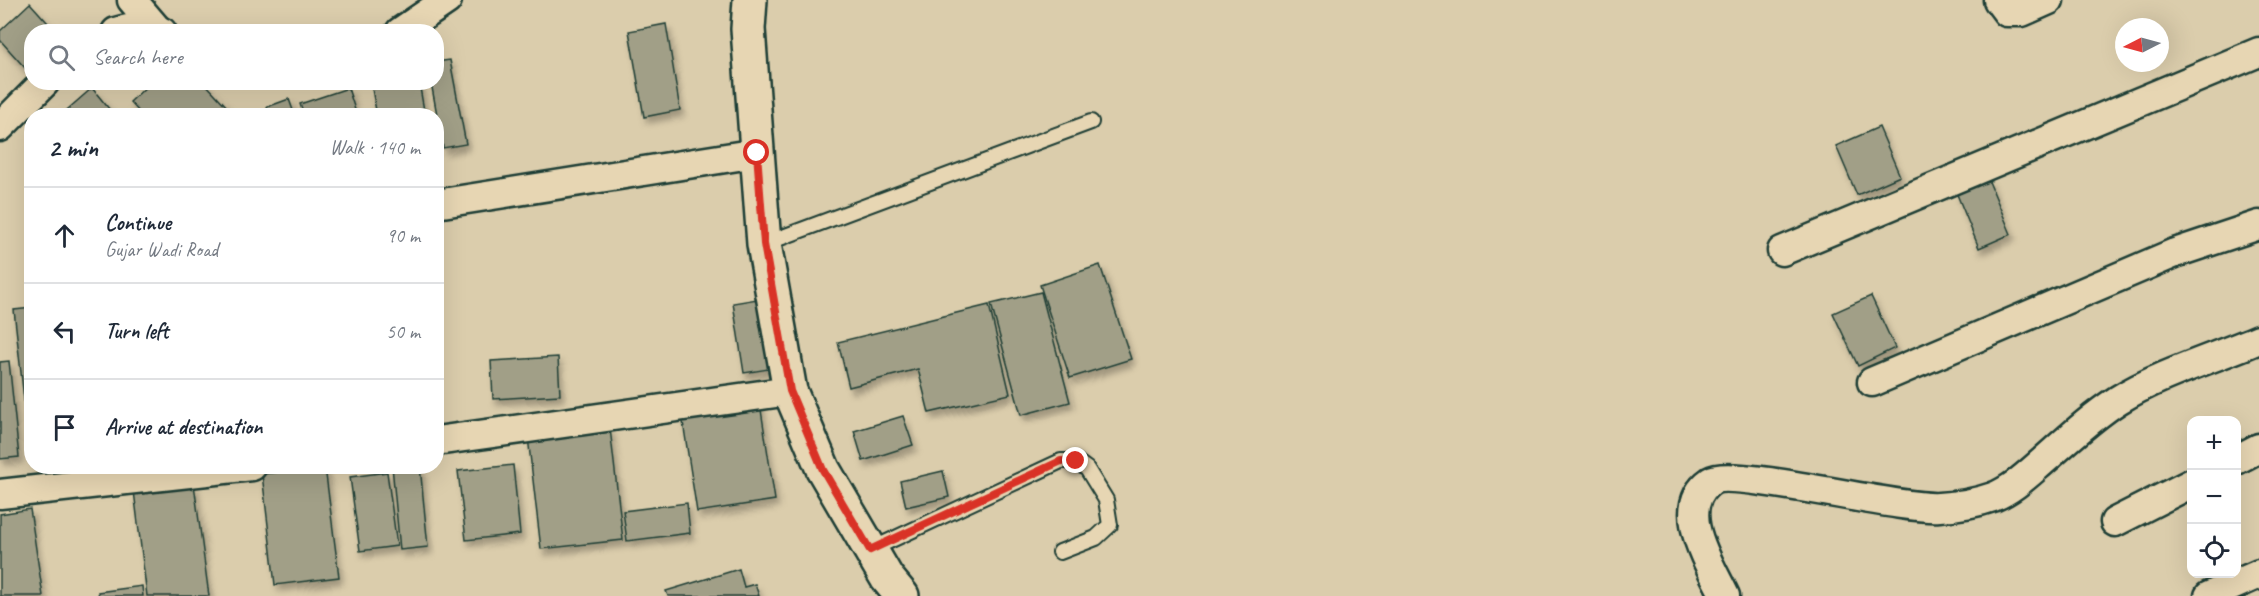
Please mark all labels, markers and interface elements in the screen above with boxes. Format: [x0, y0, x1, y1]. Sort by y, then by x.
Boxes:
north arrow [2115, 18, 2169, 72]
search box [24, 24, 444, 90]
icon: search [45, 41, 78, 74]
text: Search here [93, 43, 183, 71]
text: 2 min [48, 131, 98, 164]
text: Walk · 140 m [330, 135, 420, 160]
route start [743, 139, 769, 165]
text: Continue [105, 209, 171, 237]
icon: ahead [48, 219, 81, 252]
text: 90 m [386, 223, 420, 248]
text: Gujar Wadi Road [105, 237, 218, 262]
icon: left [48, 315, 81, 348]
text: Turn left [105, 317, 169, 345]
text: 50 m [386, 319, 420, 344]
icon: arrive [48, 411, 81, 444]
text: Arrive at destination [105, 413, 262, 441]
map controls [2187, 416, 2241, 578]
button: + [2187, 416, 2241, 470]
route end [1062, 447, 1088, 473]
button: − [2187, 470, 2241, 524]
button: locate [2187, 524, 2241, 578]

